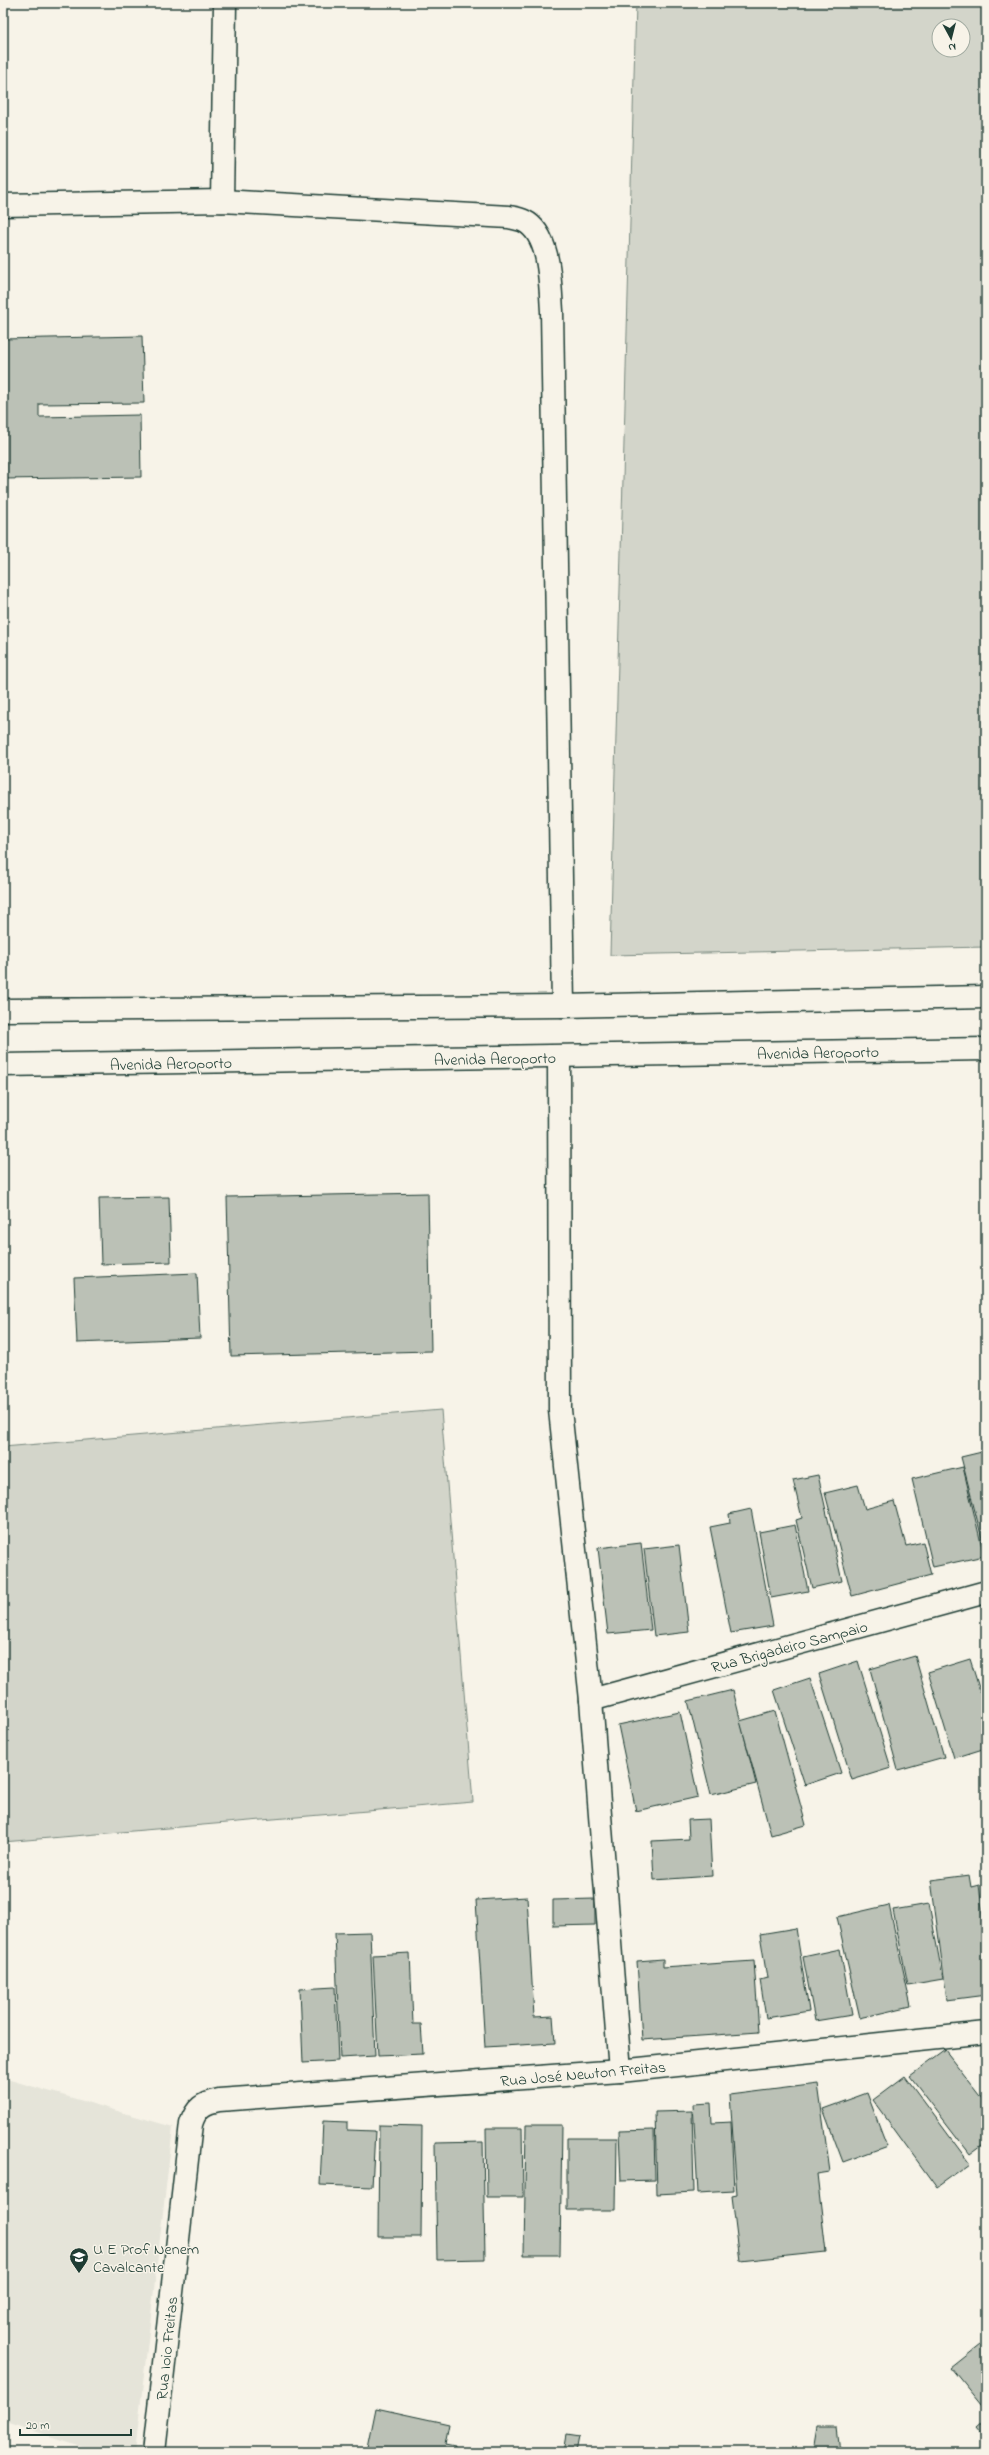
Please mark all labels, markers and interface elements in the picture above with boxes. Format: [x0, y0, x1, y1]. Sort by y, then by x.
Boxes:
north arrow [931, 18, 971, 58]
text: N [947, 39, 957, 55]
street label: Avenida Aeroporto [757, 1041, 879, 1067]
street label: Avenida Aeroporto [434, 1047, 556, 1073]
street label: Avenida Aeroporto [110, 1052, 232, 1078]
street label: Rua Brigadeiro Sampaio [709, 1615, 870, 1680]
street label: Rua José Newton Freitas [499, 2056, 667, 2094]
place label: U E Prof Nenem Cavalcante [93, 2238, 199, 2280]
school or university icon: U E Prof Nenem Cavalcante [68, 2246, 90, 2274]
street label: Rua Ioio Freitas [151, 2295, 185, 2401]
scale bar [20, 2411, 131, 2437]
text: 20 m [26, 2417, 49, 2435]

